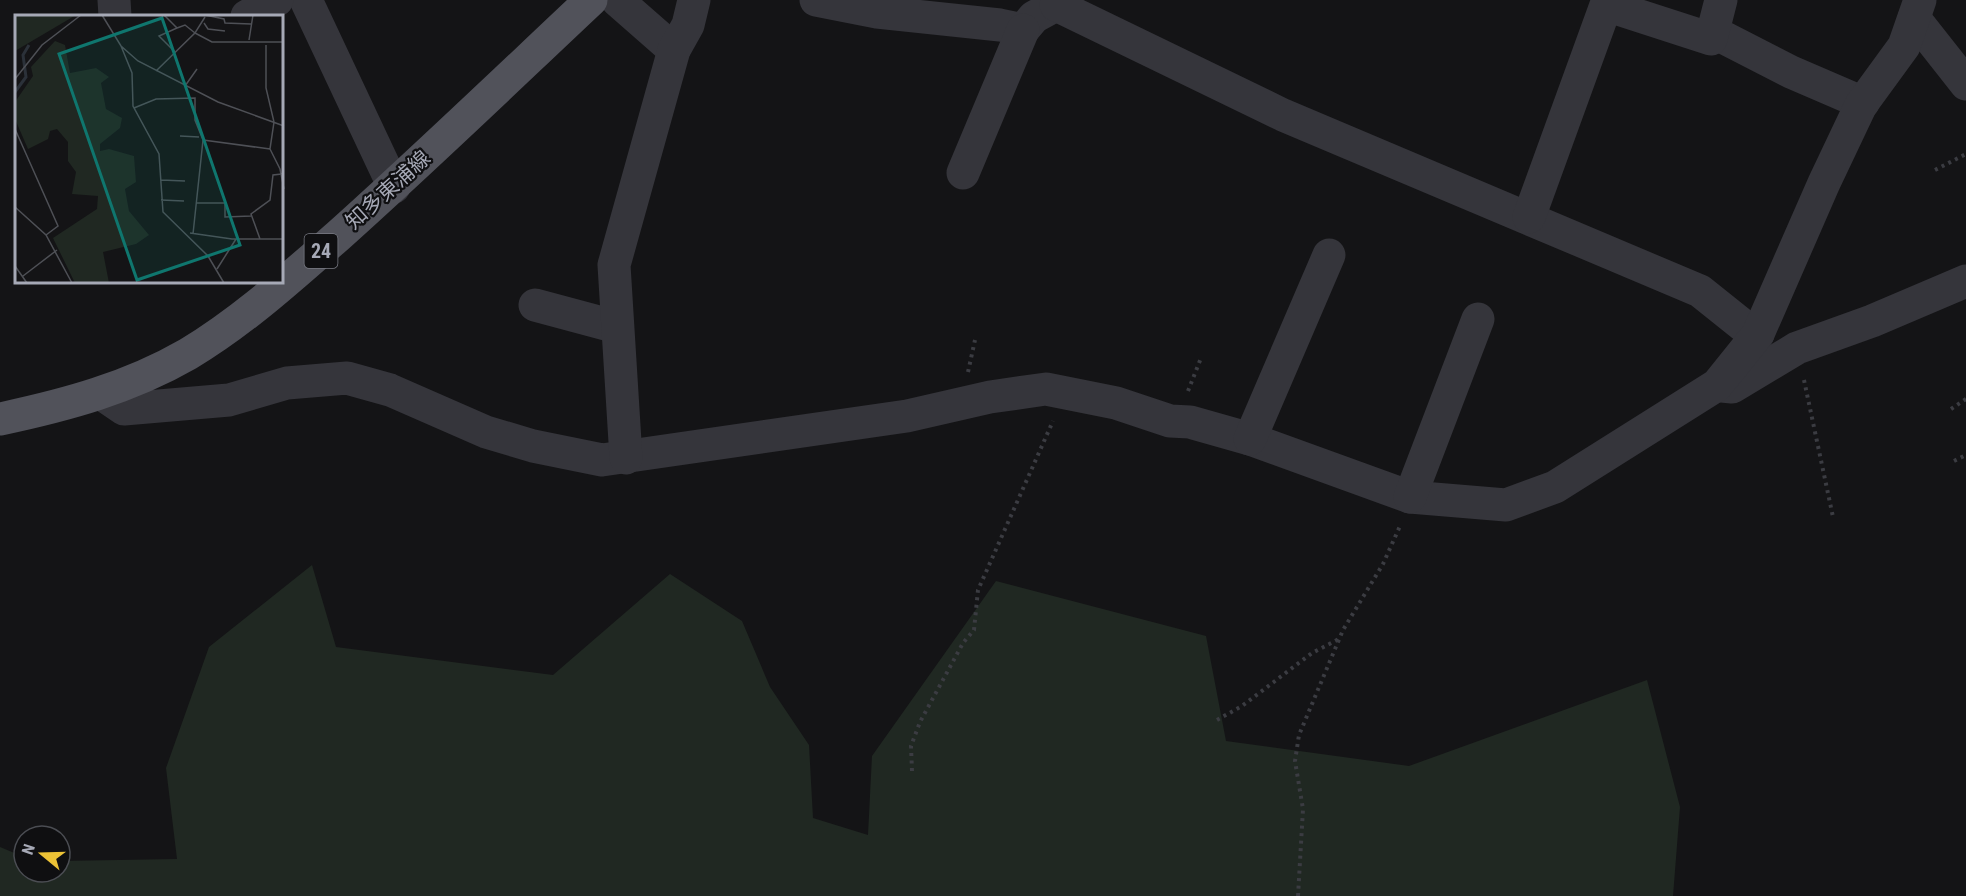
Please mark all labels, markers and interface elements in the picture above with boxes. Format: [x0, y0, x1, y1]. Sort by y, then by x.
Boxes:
inset map [15, 15, 284, 284]
street label: 知多東浦線 [341, 146, 435, 234]
road number: 24 [304, 234, 338, 268]
north arrow [12, 824, 72, 884]
text: N [18, 842, 39, 857]

